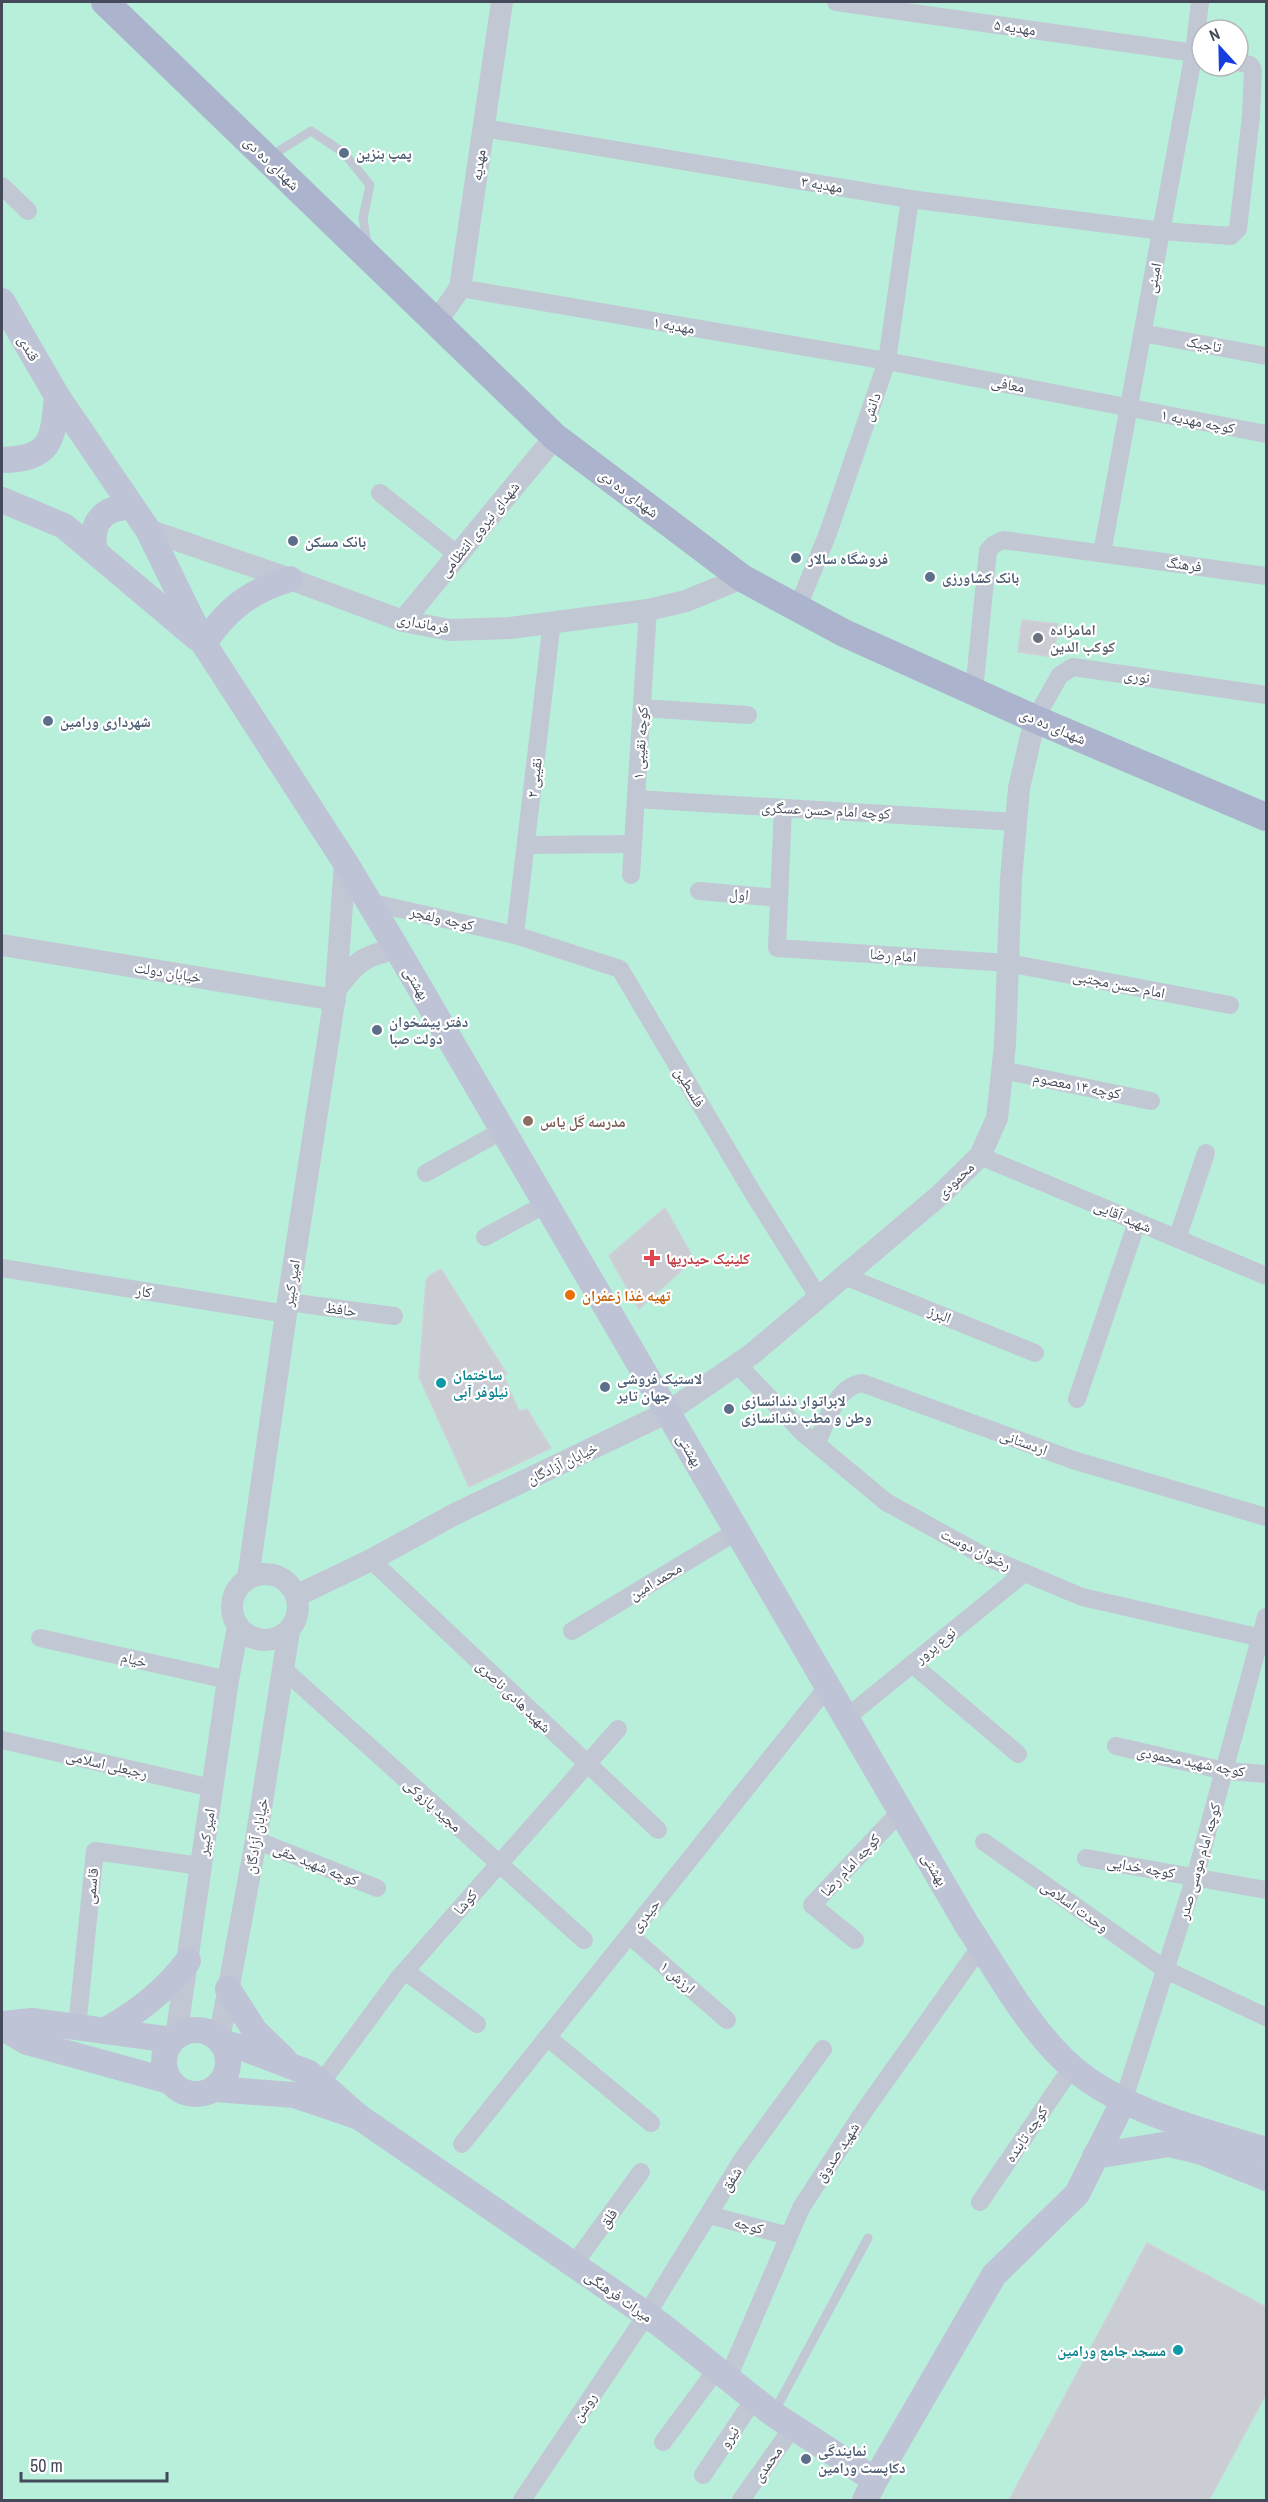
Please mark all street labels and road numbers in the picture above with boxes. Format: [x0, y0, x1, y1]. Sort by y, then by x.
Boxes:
street label: مهدیه ۵ [993, 14, 1037, 40]
street label: شهدای ده دی [239, 131, 305, 195]
street label: مهدیه [465, 148, 491, 182]
street label: مهدیه ۳ [800, 170, 844, 198]
street label: امینی [1140, 261, 1166, 295]
street label: مهدیه ۱ [652, 311, 697, 339]
street label: قندی [13, 331, 45, 365]
street label: تاجیک [1185, 331, 1224, 358]
street label: معافی [990, 371, 1027, 398]
street label: دانش [856, 390, 886, 424]
street label: کوچه مهدیه ۱ [1159, 404, 1237, 438]
street label: شهدای ده دی [595, 463, 663, 523]
street label: شهدای نیروی انتظامی [434, 477, 524, 581]
street label: فرهنگ [1165, 551, 1203, 577]
street label: فرمانداری [395, 608, 451, 638]
street label: نوری [1123, 664, 1151, 688]
street label: شهدای ده دی [1017, 703, 1090, 749]
street label: کوچه نقیبی ۱ [627, 706, 653, 780]
street label: نقیبی ۲ [521, 757, 547, 799]
street label: کوچه امام حسن عسگری [761, 796, 891, 824]
street label: اول [728, 883, 750, 905]
street label: کوجه ولفجر [407, 900, 476, 936]
street label: امام رضا [869, 943, 917, 967]
street label: خیابان دولت [133, 956, 203, 988]
street label: بهشتی [399, 962, 435, 1004]
street label: امام حسن مجتبی [1071, 965, 1167, 1003]
street label: فلسطین [670, 1063, 710, 1111]
street label: کوچه ۱۴ معصوم [1031, 1066, 1123, 1104]
street label: محمودی [931, 1157, 979, 1203]
street label: شهید آقایی [1091, 1194, 1155, 1238]
street label: امیر کبیر [277, 1258, 305, 1309]
street label: کار [134, 1279, 153, 1303]
street label: حافظ [324, 1297, 358, 1321]
street label: البرز [924, 1300, 955, 1328]
street label: اردستانی [997, 1424, 1051, 1460]
street label: بهشتی [672, 1429, 708, 1471]
street label: خیابان آزادگان [523, 1437, 602, 1489]
street label: رضوان دوست [937, 1523, 1015, 1575]
street label: محمد امین [625, 1557, 685, 1605]
street label: نوع پرور [909, 1622, 960, 1669]
street label: خیام [119, 1646, 150, 1672]
street label: شهید هادی ناصری [472, 1655, 556, 1737]
street label: کوچه شهید محمودی [1135, 1740, 1247, 1782]
street label: رجبعلی اسلامی [64, 1744, 150, 1784]
street label: مجید پازوکی [400, 1773, 467, 1837]
street label: خیابان آزادگان [239, 1796, 273, 1876]
street label: کوچه امام موسی صدر [1172, 1800, 1226, 1923]
street label: امیر کبیر [192, 1807, 220, 1858]
street label: کوچه امام رضا [815, 1829, 885, 1901]
street label: کوچه شهید حقی [270, 1837, 362, 1891]
street label: بهشتی [917, 1848, 953, 1890]
street label: کوچه خدایی [1105, 1851, 1177, 1883]
street label: قاسمی [79, 1867, 103, 1905]
street label: وحدت اسلامی [1037, 1875, 1113, 1937]
street label: کوشا [448, 1885, 482, 1919]
street label: حیدری [625, 1894, 665, 1936]
street label: ارزش ۱ [656, 1956, 700, 1998]
street label: کوچه تابنده [999, 2102, 1053, 2166]
street label: شهید صدوق [810, 2118, 864, 2186]
street label: شفق [715, 2163, 747, 2195]
street label: فلق [594, 2204, 622, 2232]
street label: کوچه [732, 2211, 766, 2239]
street label: میراث فرهنگی [581, 2265, 657, 2327]
street label: روشن [566, 2388, 602, 2426]
street label: نیرو [714, 2422, 744, 2452]
street label: محمدی [747, 2442, 787, 2486]

